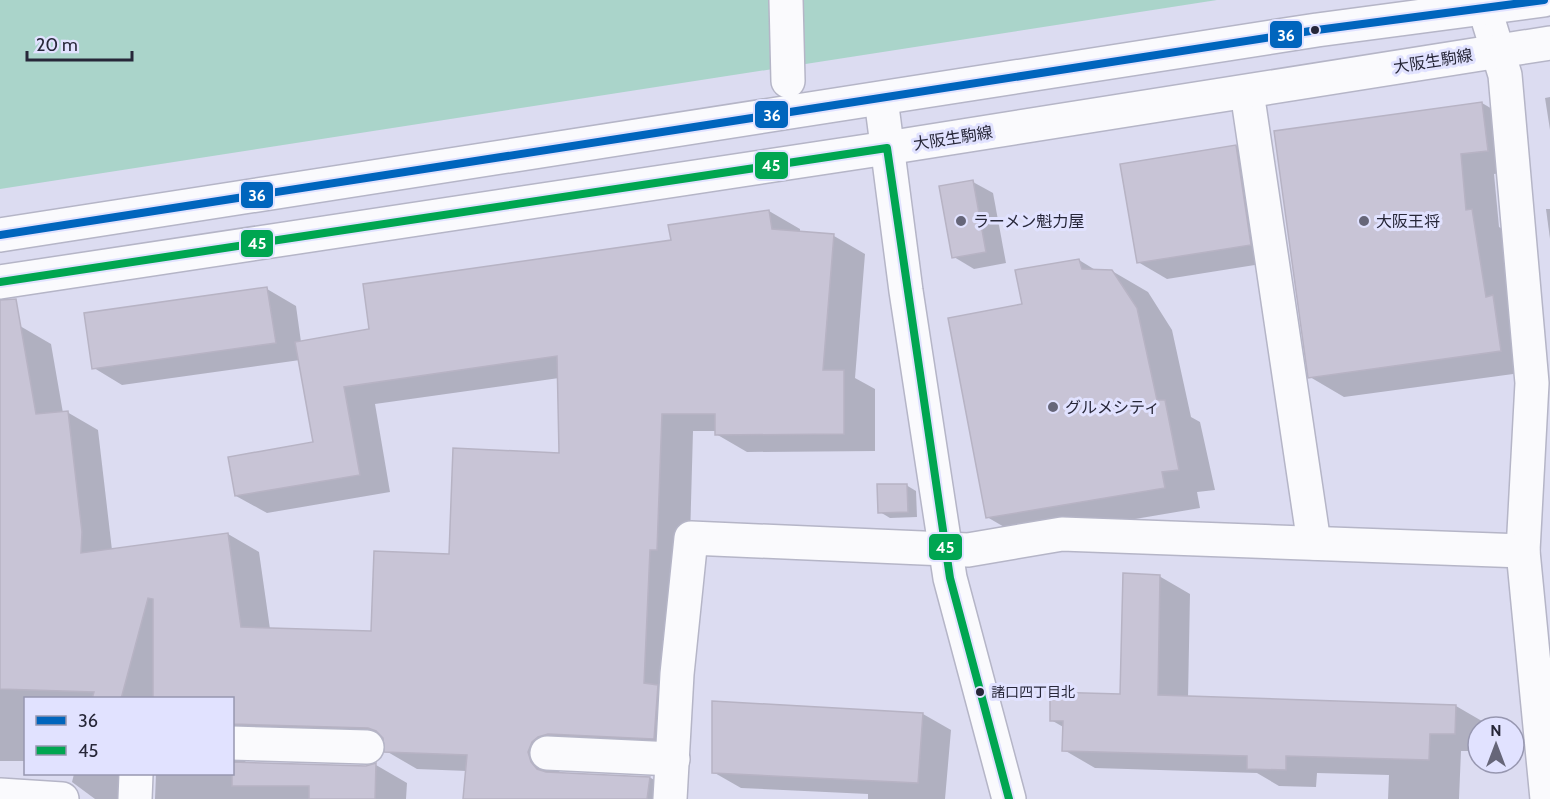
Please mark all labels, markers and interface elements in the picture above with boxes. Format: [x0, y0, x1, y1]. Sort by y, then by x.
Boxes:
line badge: 36 [1269, 20, 1303, 49]
scale bar [27, 24, 132, 62]
unlabelled marker [1309, 24, 1321, 36]
text: 36 [1277, 26, 1295, 45]
text: 20 m [36, 34, 78, 56]
street label: 大阪生駒線 [1392, 45, 1474, 77]
line badge: 36 [754, 100, 789, 129]
text: 36 [763, 106, 781, 125]
street label: 大阪生駒線 [912, 122, 994, 154]
line badge: 45 [754, 151, 789, 180]
text: 45 [762, 156, 780, 175]
line badge: 36 [240, 181, 274, 209]
text: 36 [248, 186, 266, 205]
place label: ラーメン魁力屋 [973, 212, 1084, 231]
place label: 大阪王将 [1376, 212, 1440, 231]
marker: ラーメン魁力屋 [954, 214, 968, 228]
marker: 大阪王将 [1357, 214, 1371, 228]
line badge: 45 [240, 229, 274, 258]
text: 45 [248, 234, 266, 253]
place label: グルメシティ [1065, 398, 1160, 417]
marker: グルメシティ [1046, 400, 1060, 414]
line badge: 45 [928, 533, 963, 561]
text: 45 [936, 538, 954, 557]
place label: 諸口四丁目北 [991, 683, 1075, 701]
marker: 諸口四丁目北 [974, 686, 986, 698]
legend [24, 697, 234, 775]
text: 36 [78, 710, 98, 732]
north arrow [1466, 715, 1526, 775]
text: N [1490, 721, 1502, 740]
text: 45 [78, 740, 98, 762]

